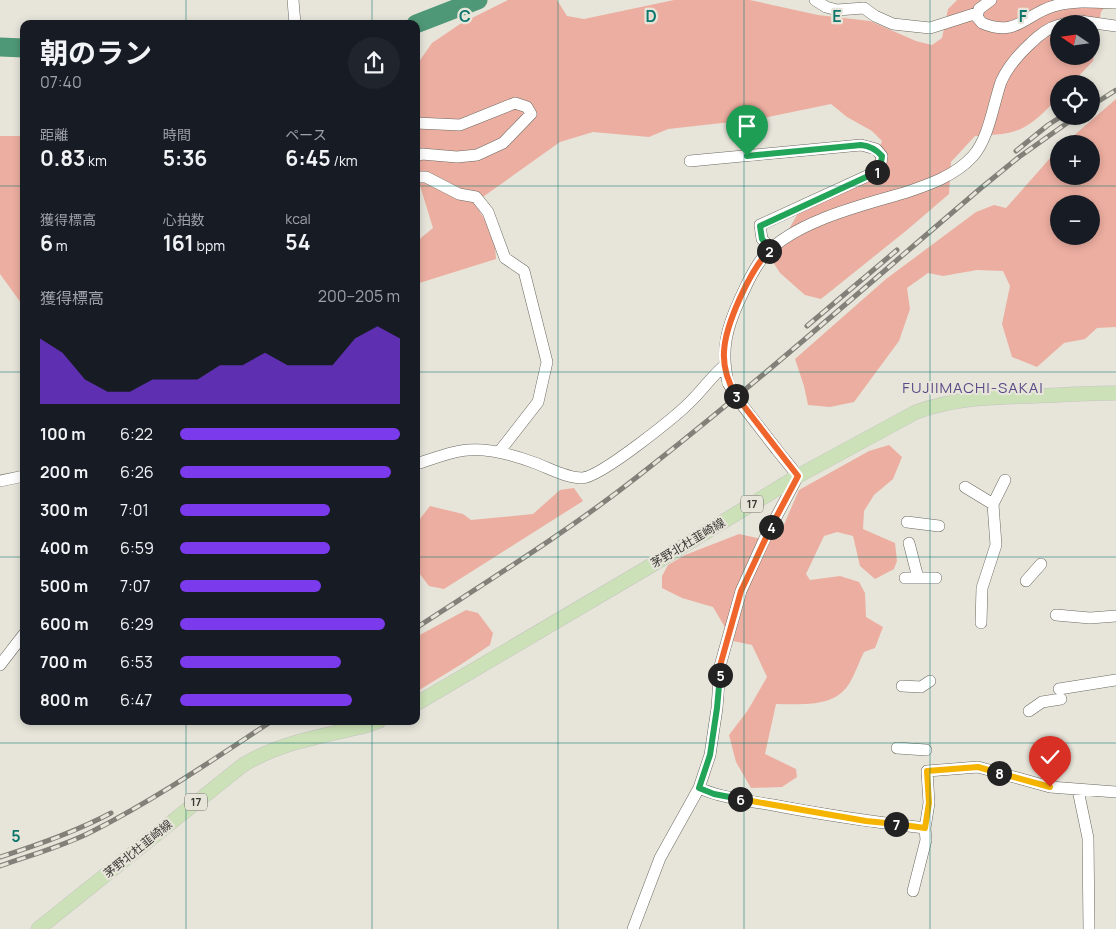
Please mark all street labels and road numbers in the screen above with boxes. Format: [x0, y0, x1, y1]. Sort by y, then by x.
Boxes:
road number: 17 [741, 496, 763, 512]
street label: 茅野北杜韮崎線 [647, 514, 728, 571]
road number: 17 [185, 794, 207, 810]
street label: 茅野北杜韮崎線 [100, 816, 176, 882]

